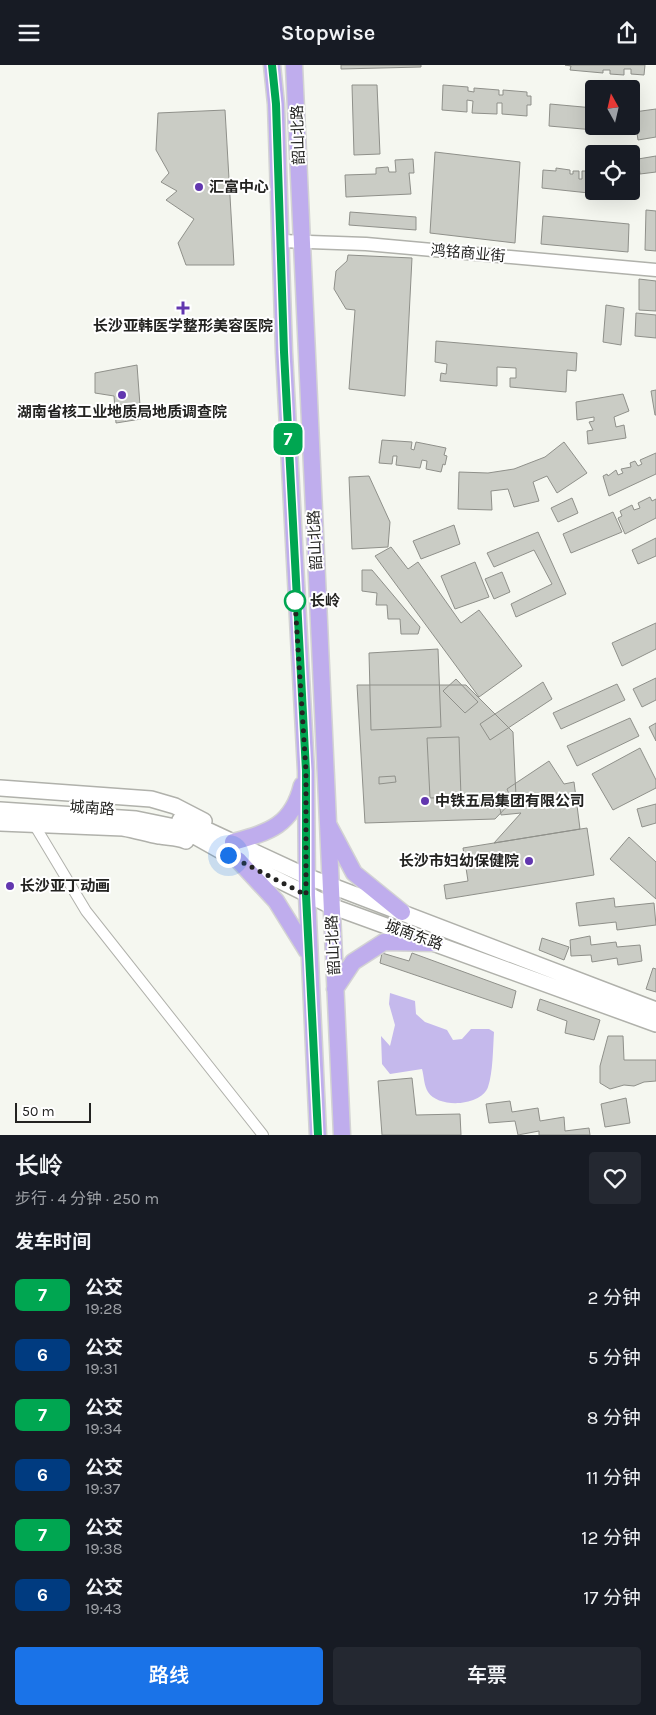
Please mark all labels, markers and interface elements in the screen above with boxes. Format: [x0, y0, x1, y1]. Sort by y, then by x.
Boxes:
icon: menu [15, 19, 43, 47]
icon: share [613, 19, 641, 47]
text: Stopwise [281, 20, 375, 46]
north arrow [585, 80, 640, 135]
map controls [585, 80, 640, 200]
street label: 韶山北路 [288, 105, 308, 165]
button: locate [585, 145, 640, 200]
place label: 汇富中心 [209, 178, 269, 196]
marker: 汇富中心 [193, 181, 205, 193]
street label: 鸿铭商业街 [430, 241, 506, 265]
marker: 长沙亚韩医学整形美容医院 [176, 301, 190, 315]
place label: 长沙亚韩医学整形美容医院 [93, 317, 273, 335]
marker: 湖南省核工业地质局地质调查院 [116, 389, 128, 401]
place label: 湖南省核工业地质局地质调查院 [17, 403, 227, 421]
line badge: 7 [272, 423, 304, 455]
text: 7 [284, 428, 292, 450]
street label: 韶山北路 [304, 510, 326, 570]
marker: 长岭 [284, 590, 306, 612]
place label: 长岭 [310, 592, 340, 610]
place label: 中铁五局集团有限公司 [435, 792, 585, 810]
marker: 中铁五局集团有限公司 [419, 795, 431, 807]
street label: 城南路 [69, 797, 115, 819]
your location [216, 843, 241, 868]
place label: 长沙市妇幼保健院 [399, 852, 519, 870]
marker: 长沙市妇幼保健院 [523, 855, 535, 867]
place label: 长沙亚丁动画 [20, 877, 110, 895]
marker: 长沙亚丁动画 [4, 880, 16, 892]
street label: 韶山北路 [322, 915, 344, 975]
street label: 城南东路 [383, 916, 445, 954]
scale bar [15, 1100, 91, 1123]
text: 50 m [22, 1103, 55, 1120]
text: 长岭 [15, 1152, 63, 1180]
button: heart [589, 1152, 641, 1204]
text: 步行 · 4 分钟 · 250 m [15, 1189, 159, 1208]
text: 发车时间 [15, 1231, 91, 1253]
text: 公交 [85, 1277, 123, 1299]
text: 7 [38, 1284, 47, 1306]
text: 2 分钟 [587, 1287, 641, 1309]
text: 19:28 [85, 1299, 122, 1318]
text: 公交 [85, 1337, 123, 1359]
text: 6 [37, 1344, 48, 1366]
text: 5 分钟 [588, 1347, 641, 1369]
text: 19:31 [85, 1359, 118, 1378]
text: 公交 [85, 1397, 123, 1419]
text: 7 [38, 1404, 47, 1426]
text: 8 分钟 [587, 1407, 641, 1429]
text: 19:34 [85, 1419, 122, 1438]
text: 公交 [85, 1457, 123, 1479]
text: 6 [37, 1464, 48, 1486]
text: 11 分钟 [586, 1467, 641, 1489]
text: 19:37 [85, 1479, 120, 1498]
text: 公交 [85, 1517, 123, 1539]
text: 7 [38, 1524, 47, 1546]
text: 12 分钟 [581, 1527, 641, 1549]
text: 19:38 [85, 1539, 123, 1558]
text: 公交 [85, 1577, 123, 1599]
text: 6 [37, 1584, 48, 1606]
text: 17 分钟 [583, 1587, 641, 1609]
text: 19:43 [85, 1599, 122, 1618]
button: 路线 [15, 1647, 323, 1705]
button: 车票 [333, 1647, 641, 1705]

